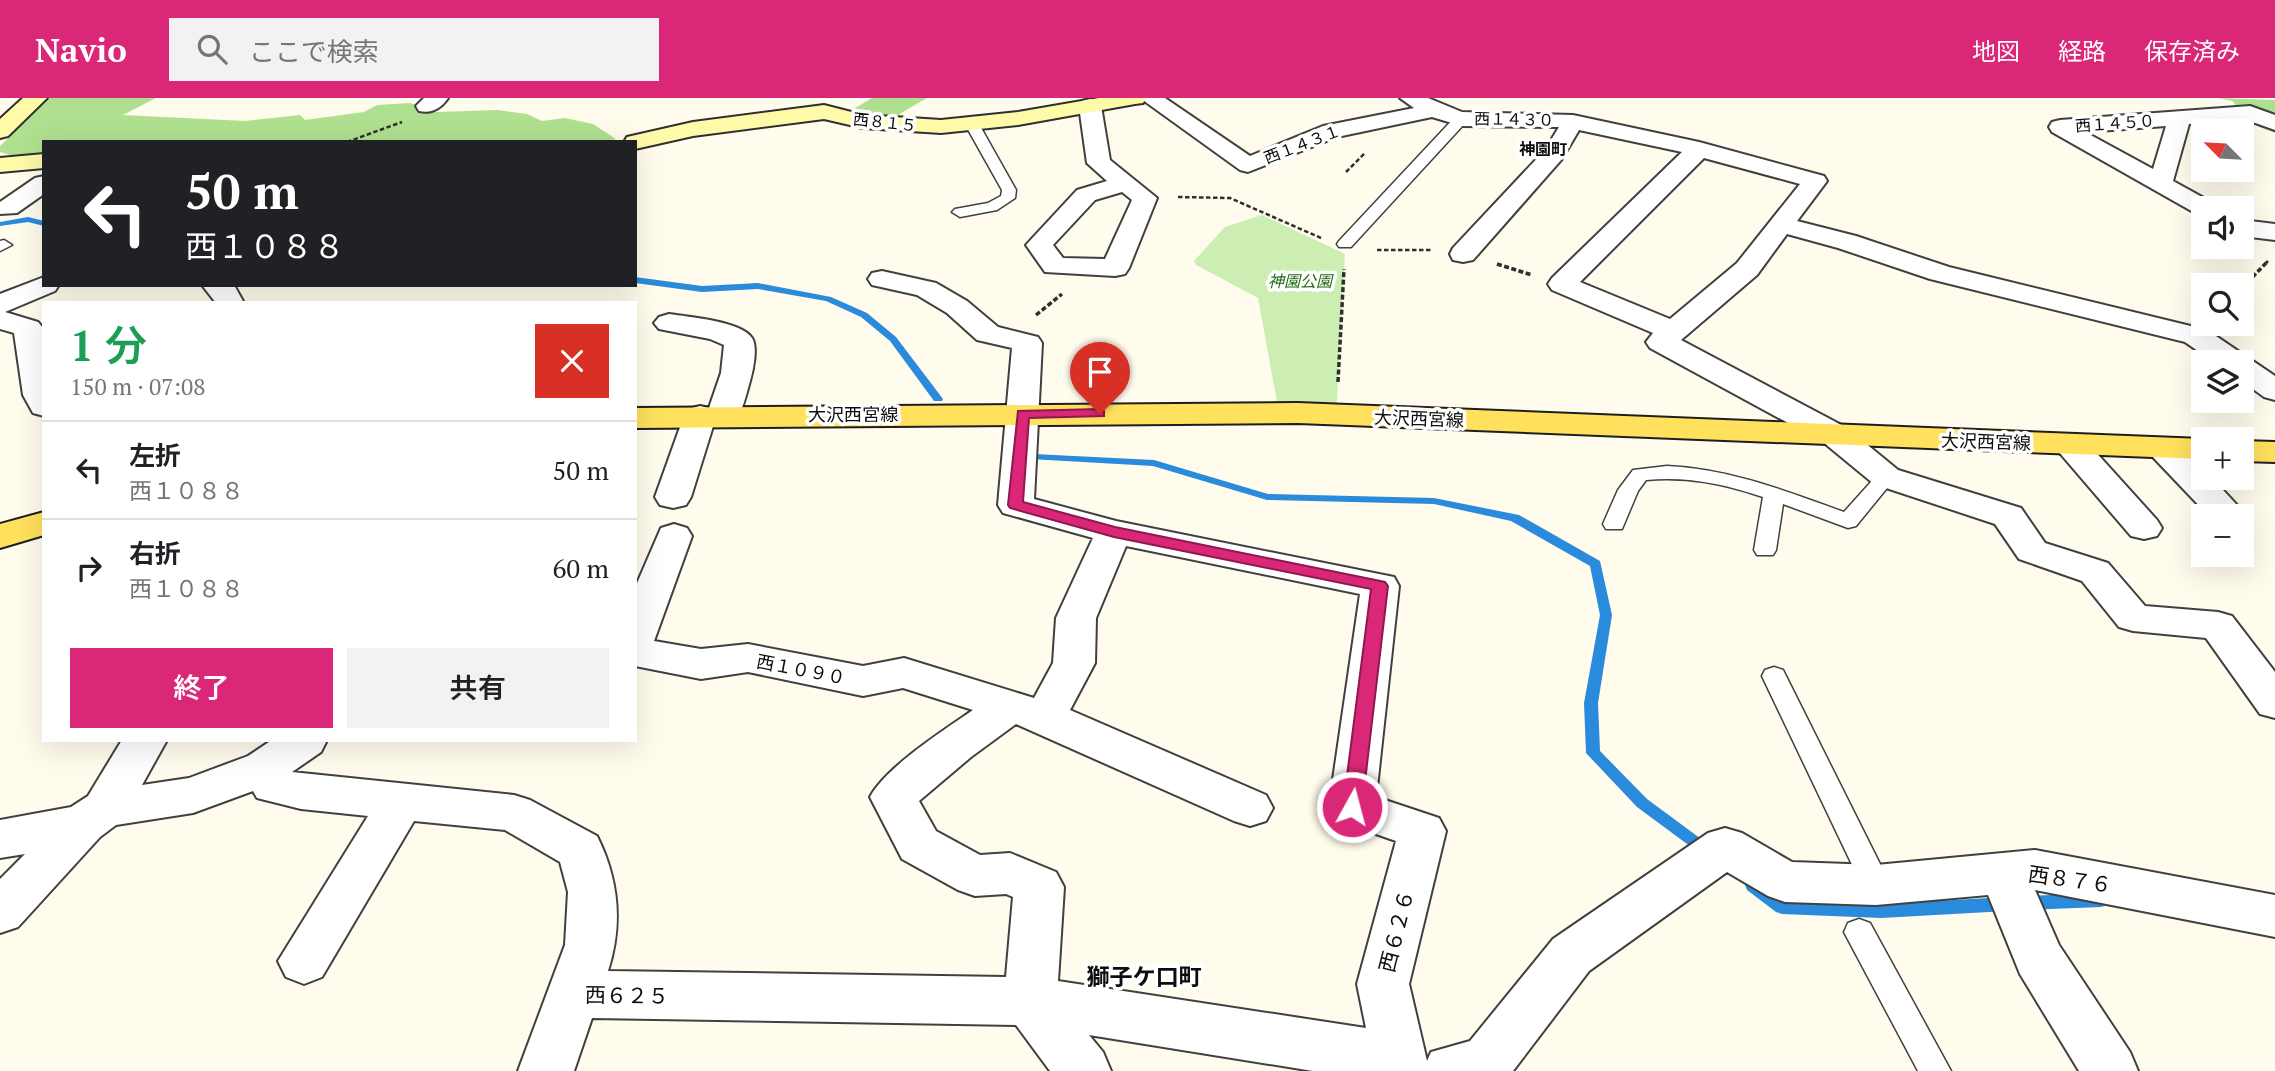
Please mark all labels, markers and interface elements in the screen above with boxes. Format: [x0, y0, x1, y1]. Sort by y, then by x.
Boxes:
search box [169, 18, 659, 81]
text: Navio [35, 28, 127, 71]
icon: search [193, 30, 231, 68]
text: ここで検索 [249, 34, 379, 68]
text: 地図 [1972, 35, 2020, 67]
text: 経路 [2058, 35, 2106, 67]
text: 保存済み [2144, 35, 2240, 67]
street label: 西１４３０ [1474, 107, 1554, 131]
street label: 西８１５ [852, 108, 918, 136]
street label: 西１４５０ [2074, 109, 2156, 137]
street label: 西１４３１ [1261, 119, 1343, 169]
north arrow [2191, 119, 2254, 182]
map controls [2191, 119, 2254, 567]
district label: 神園町 [1519, 138, 1567, 160]
text: 50 m [185, 158, 299, 223]
icon: left [70, 168, 161, 259]
button: sound [2191, 196, 2254, 259]
text: 西１０８８ [185, 225, 345, 267]
park label: 神園公園 [1268, 270, 1334, 292]
button: search [2191, 273, 2254, 336]
text: 1 分 [70, 317, 147, 373]
button: close [535, 324, 609, 398]
pin [1070, 342, 1130, 414]
button: layers [2191, 350, 2254, 413]
icon: arrive [1081, 353, 1119, 391]
text: 150 m · 07:08 [70, 371, 205, 402]
street label: 大沢西宮線 [808, 402, 898, 426]
street label: 大沢西宮線 [1374, 404, 1464, 432]
street label: 大沢西宮線 [1941, 427, 2031, 455]
button: + [2191, 427, 2254, 490]
text: 左折 [129, 438, 181, 472]
icon: left [70, 451, 108, 489]
text: 50 m [553, 453, 609, 487]
text: 西１０８８ [129, 475, 244, 506]
button: − [2191, 504, 2254, 567]
text: 右折 [129, 536, 181, 570]
icon: right [70, 549, 108, 587]
text: 60 m [553, 551, 609, 585]
text: 西１０８８ [129, 573, 244, 604]
button: 終了 [70, 648, 333, 728]
button: 共有 [347, 648, 609, 728]
street label: 西１０９０ [755, 649, 847, 689]
position arrow [1315, 770, 1389, 844]
street label: 西８７６ [2026, 859, 2114, 899]
street label: 西６２６ [1372, 887, 1420, 975]
district label: 獅子ケ口町 [1087, 961, 1202, 992]
street label: 西６２５ [585, 980, 669, 1010]

